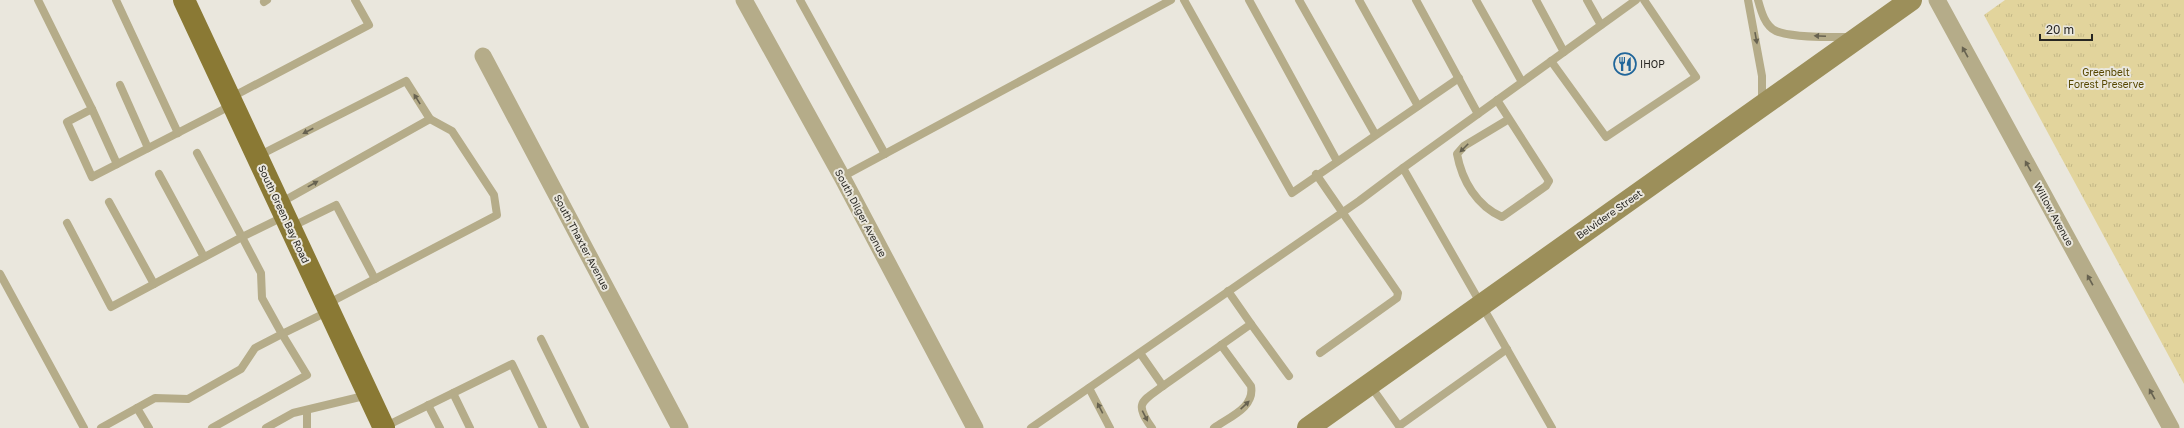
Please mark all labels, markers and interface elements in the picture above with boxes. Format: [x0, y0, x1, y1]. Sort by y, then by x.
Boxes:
scale bar [2040, 16, 2092, 42]
text: 20 m [2046, 22, 2074, 37]
one-way arrow [1753, 32, 1759, 44]
one-way arrow [1813, 33, 1826, 39]
one-way arrow [1962, 46, 1968, 58]
restaurant icon: IHOP [1612, 51, 1638, 77]
place label: IHOP [1640, 58, 1665, 70]
park label: Greenbelt Forest Preserve [2068, 66, 2144, 90]
one-way arrow [413, 93, 421, 104]
one-way arrow [303, 127, 314, 134]
one-way arrow [1459, 143, 1468, 153]
one-way arrow [2024, 160, 2031, 172]
street label: South Green Bay Road [256, 163, 312, 265]
street label: South Dilger Avenue [833, 167, 889, 259]
street label: Willow Avenue [2032, 180, 2076, 248]
one-way arrow [307, 181, 319, 188]
street label: Belvidere Street [1574, 187, 1644, 241]
street label: South Thaxter Avenue [552, 192, 612, 292]
one-way arrow [2087, 274, 2093, 286]
one-way arrow [2149, 388, 2156, 400]
one-way arrow [1240, 401, 1250, 410]
one-way arrow [1097, 402, 1103, 414]
one-way arrow [1141, 410, 1148, 422]

